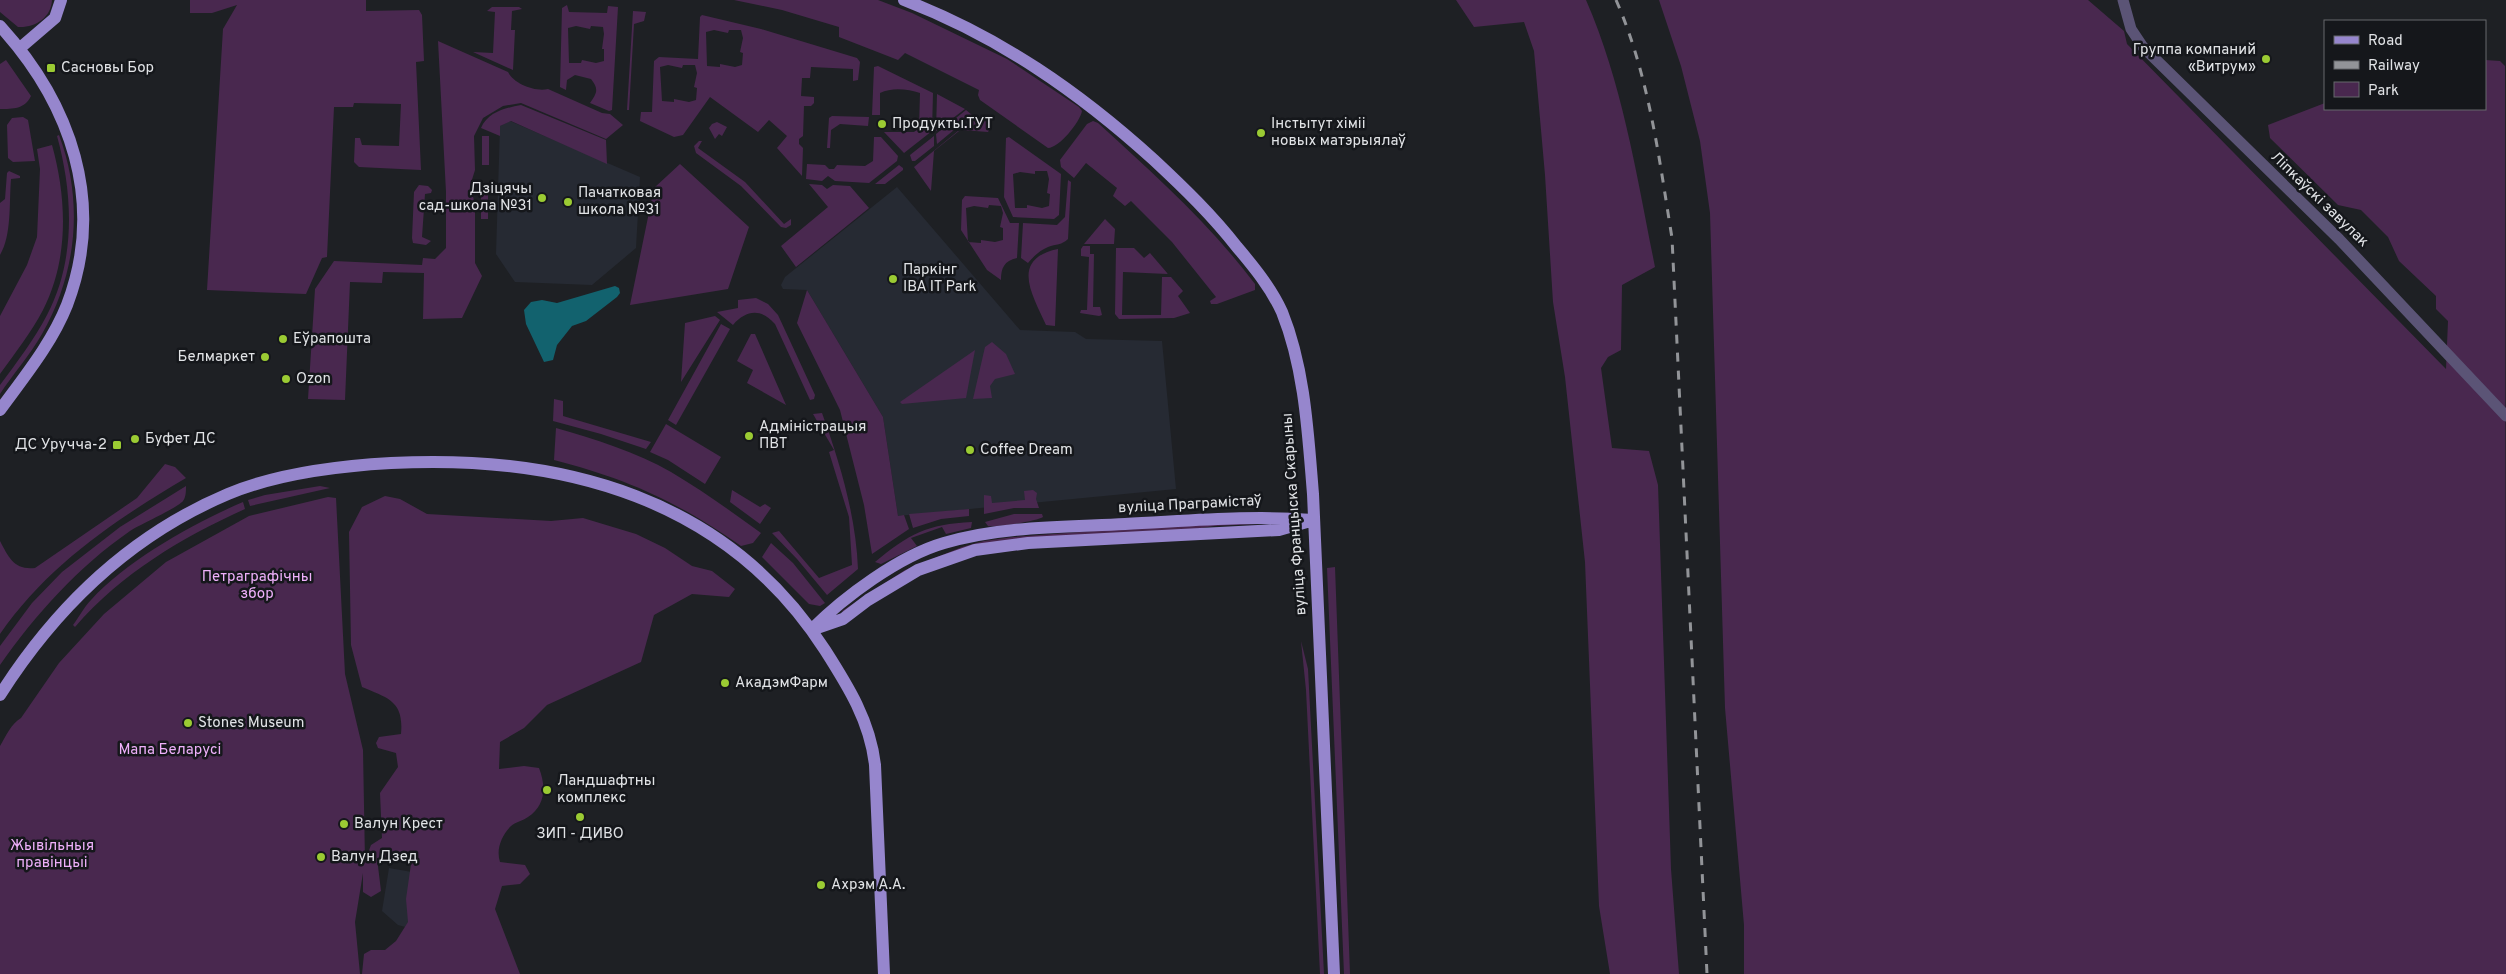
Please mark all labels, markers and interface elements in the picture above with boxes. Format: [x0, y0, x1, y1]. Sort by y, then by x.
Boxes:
legend [2324, 20, 2486, 110]
text: Road [2368, 32, 2403, 51]
place label: Группа компаний «Витрум» [2133, 41, 2256, 77]
marker: Группа компаний «Витрум» [2260, 53, 2272, 65]
text: Railway [2368, 57, 2420, 76]
place label: Сасновы Бор [61, 59, 154, 78]
marker: Сасновы Бор [45, 62, 57, 74]
text: Park [2368, 82, 2399, 101]
place label: Продукты.ТУТ [892, 115, 993, 134]
place label: Інстытут хіміі новых матэрыялаў [1271, 115, 1406, 151]
marker: Продукты.ТУТ [876, 118, 888, 130]
marker: Інстытут хіміі новых матэрыялаў [1255, 127, 1267, 139]
street label: Ліпкаўскі завулак [2266, 148, 2372, 252]
place label: Дзіцячы сад-школа №31 [419, 180, 532, 216]
place label: Пачатковая школа №31 [578, 184, 661, 220]
marker: Дзіцячы сад-школа №31 [536, 192, 548, 204]
marker: Пачатковая школа №31 [562, 196, 574, 208]
place label: Паркінг IBA IT Park [903, 261, 977, 297]
marker: Паркінг IBA IT Park [887, 273, 899, 285]
place label: Еўрапошта [293, 330, 371, 349]
marker: Еўрапошта [277, 333, 289, 345]
place label: Белмаркет [177, 348, 255, 367]
marker: Белмаркет [259, 351, 271, 363]
place label: Ozon [296, 370, 331, 389]
marker: Ozon [280, 373, 292, 385]
street label: вуліца Францыска Скарыны [1278, 412, 1312, 616]
place label: Адміністрацыя ПВТ [759, 418, 866, 454]
place label: Буфет ДС [145, 430, 216, 449]
marker: Адміністрацыя ПВТ [743, 430, 755, 442]
marker: Буфет ДС [129, 433, 141, 445]
place label: ДС Уручча-2 [15, 436, 107, 455]
marker: ДС Уручча-2 [111, 439, 123, 451]
place label: Coffee Dream [980, 441, 1073, 460]
marker: Coffee Dream [964, 444, 976, 456]
street label: вуліца Праграмістаў [1118, 492, 1262, 518]
park label: Петраграфічны збор [202, 568, 312, 604]
place label: АкадэмФарм [735, 674, 828, 693]
marker: АкадэмФарм [719, 677, 731, 689]
place label: Stones Museum [198, 714, 305, 733]
marker: Stones Museum [182, 717, 194, 729]
park label: Мапа Беларусі [119, 741, 221, 760]
place label: Ландшафтны комплекс [557, 772, 655, 808]
marker: Ландшафтны комплекс [541, 784, 553, 796]
marker: ЗИП - ДИВО [574, 811, 586, 823]
place label: Валун Крест [354, 815, 443, 834]
marker: Валун Крест [338, 818, 350, 830]
place label: ЗИП - ДИВО [536, 825, 624, 844]
park label: Жывільныя правінцыі [10, 837, 94, 873]
place label: Валун Дзед [331, 848, 418, 867]
marker: Валун Дзед [315, 851, 327, 863]
place label: Ахрэм А.А. [831, 876, 905, 895]
marker: Ахрэм А.А. [815, 879, 827, 891]

